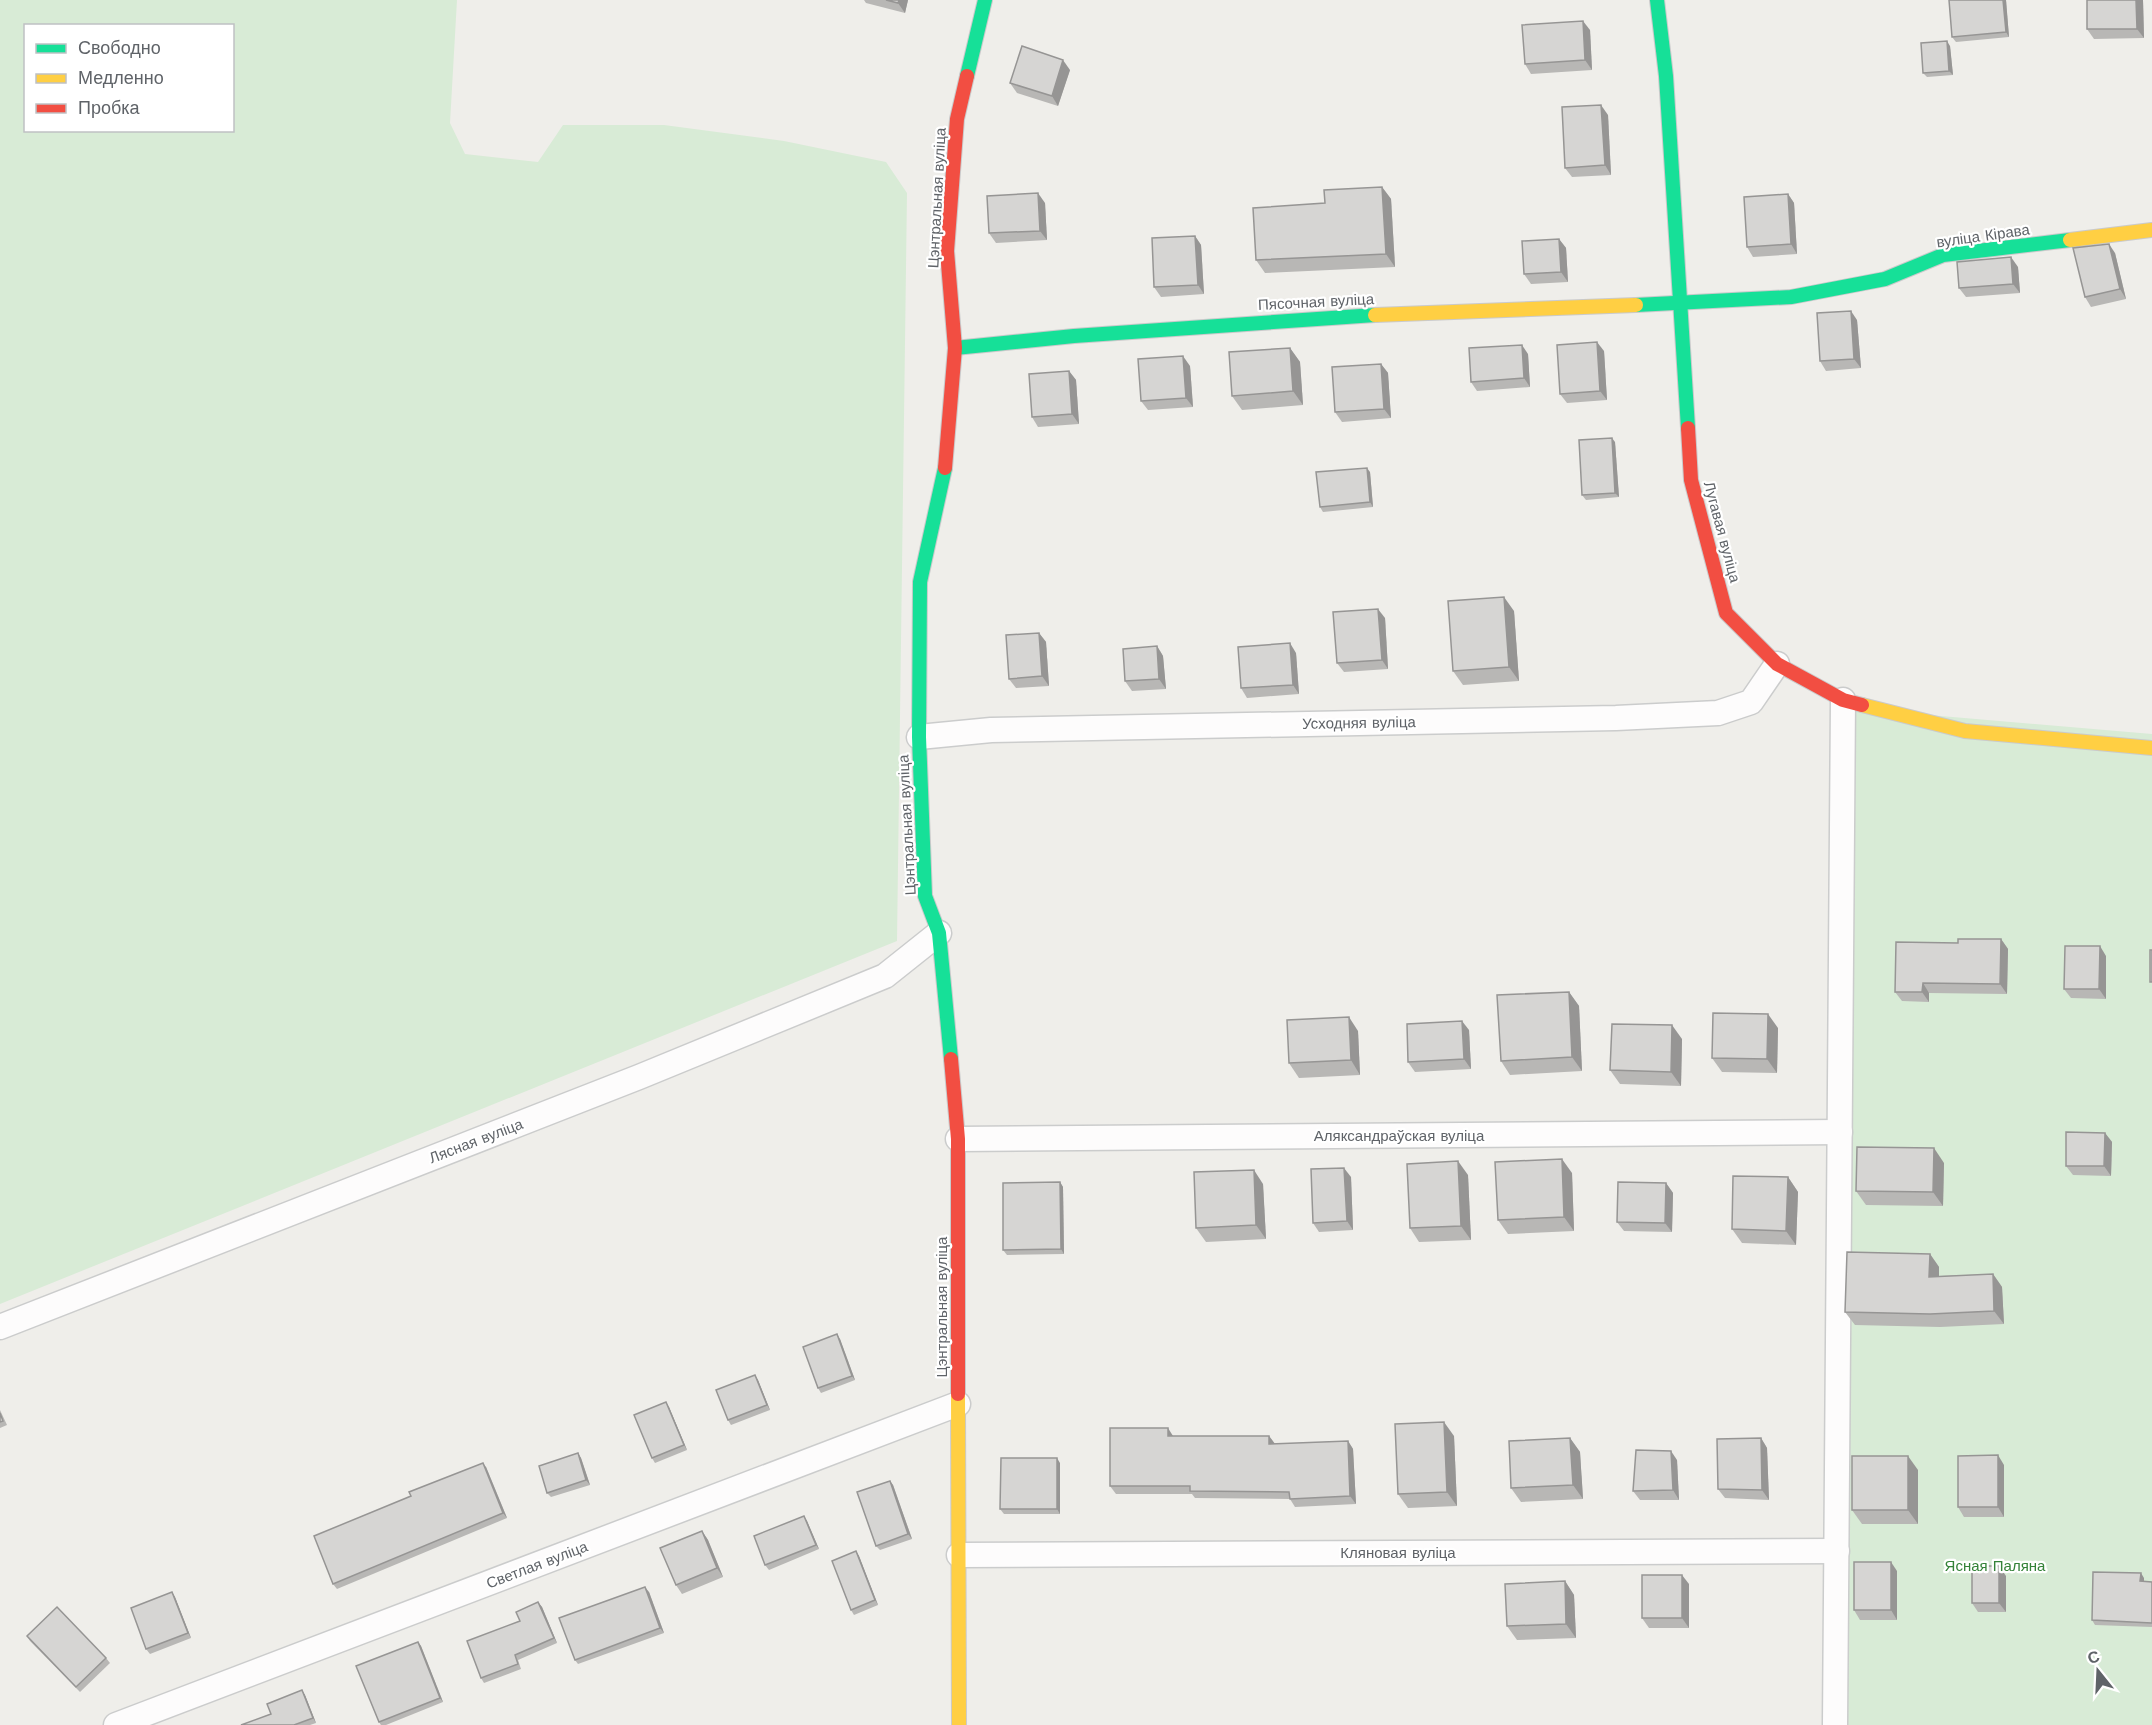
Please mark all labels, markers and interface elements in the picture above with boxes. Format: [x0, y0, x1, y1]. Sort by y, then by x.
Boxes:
legend [24, 24, 234, 132]
text: Свободно [78, 37, 161, 58]
text: Медленно [78, 67, 164, 88]
text: Пробка [78, 97, 141, 118]
street label: Цэнтральная вуліца [924, 127, 950, 269]
street label: вуліца Кірава [1935, 220, 2031, 251]
street label: Пясочная вуліца [1258, 290, 1375, 314]
street label: Лугавая вуліца [1700, 479, 1744, 585]
street label: Усходняя вуліца [1302, 713, 1417, 733]
street label: Цэнтральная вуліца [894, 754, 920, 896]
street label: Лясная вуліца [426, 1115, 526, 1167]
street label: Аляксандраўская вуліца [1314, 1127, 1485, 1145]
street label: Цэнтральная вуліца [933, 1236, 951, 1377]
street label: Светлая вуліца [484, 1537, 591, 1593]
street label: Кляновая вуліца [1340, 1544, 1456, 1562]
park label: Ясная Паляна [1945, 1557, 2046, 1575]
north arrow [2068, 1641, 2128, 1701]
text: С [2085, 1646, 2102, 1668]

